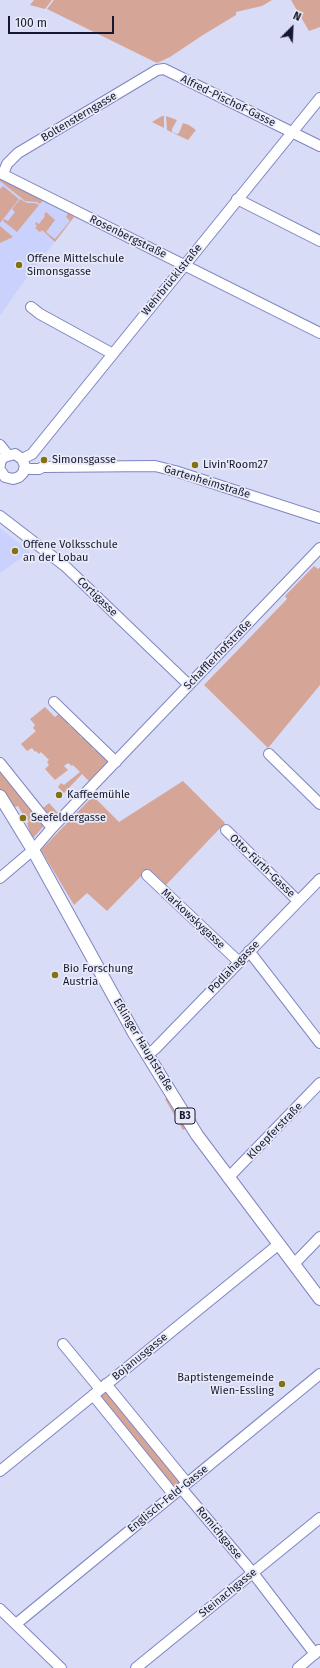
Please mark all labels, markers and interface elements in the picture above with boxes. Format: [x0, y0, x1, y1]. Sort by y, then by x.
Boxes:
scale bar [10, 8, 116, 34]
north arrow [272, 8, 312, 48]
text: N [291, 9, 303, 24]
text: 100 m [15, 16, 47, 30]
street label: Alfred-Pischof-Gasse [178, 72, 278, 130]
street label: Boltensterngasse [39, 89, 119, 145]
street label: Rosenbergstraße [87, 213, 169, 261]
street label: Wehrbrücklstraße [139, 241, 205, 319]
place label: Offene Mittelschule Simonsgasse [27, 252, 124, 278]
marker: Offene Mittelschule Simonsgasse [14, 260, 24, 270]
place label: Simonsgasse [52, 453, 116, 467]
marker: Simonsgasse [39, 455, 49, 465]
place label: Livin'Room27 [203, 458, 268, 472]
marker: Livin'Room27 [190, 460, 200, 470]
street label: Gartenheimstraße [162, 463, 252, 501]
place label: Offene Volksschule an der Lobau [23, 538, 118, 564]
marker: Offene Volksschule an der Lobau [10, 546, 20, 556]
street label: Cortigasse [74, 574, 120, 620]
street label: Schafflerhofstraße [181, 617, 255, 693]
place label: Kaffeemühle [67, 788, 130, 802]
marker: Kaffeemühle [54, 790, 64, 800]
place label: Seefeldergasse [31, 811, 106, 825]
marker: Seefeldergasse [18, 813, 28, 823]
street label: Otto-Fürth-Gasse [227, 831, 297, 901]
street label: Markowskygasse [158, 886, 228, 952]
street label: Podlahagasse [206, 938, 262, 996]
place label: Bio Forschung Austria [63, 962, 133, 988]
marker: Bio Forschung Austria [50, 970, 60, 980]
street label: Eßlinger Hauptstraße [110, 996, 176, 1094]
street label: Kloepferstraße [245, 1100, 305, 1162]
road number: B3 [175, 1108, 195, 1124]
street label: Bojanusgasse [110, 1331, 170, 1383]
place label: Baptistengemeinde Wien-Essling [177, 1371, 274, 1397]
marker: Baptistengemeinde Wien-Essling [277, 1379, 287, 1389]
street label: Englisch-Feld-Gasse [125, 1462, 211, 1536]
street label: Romichgasse [193, 1504, 245, 1562]
street label: Steinachgasse [196, 1566, 260, 1620]

